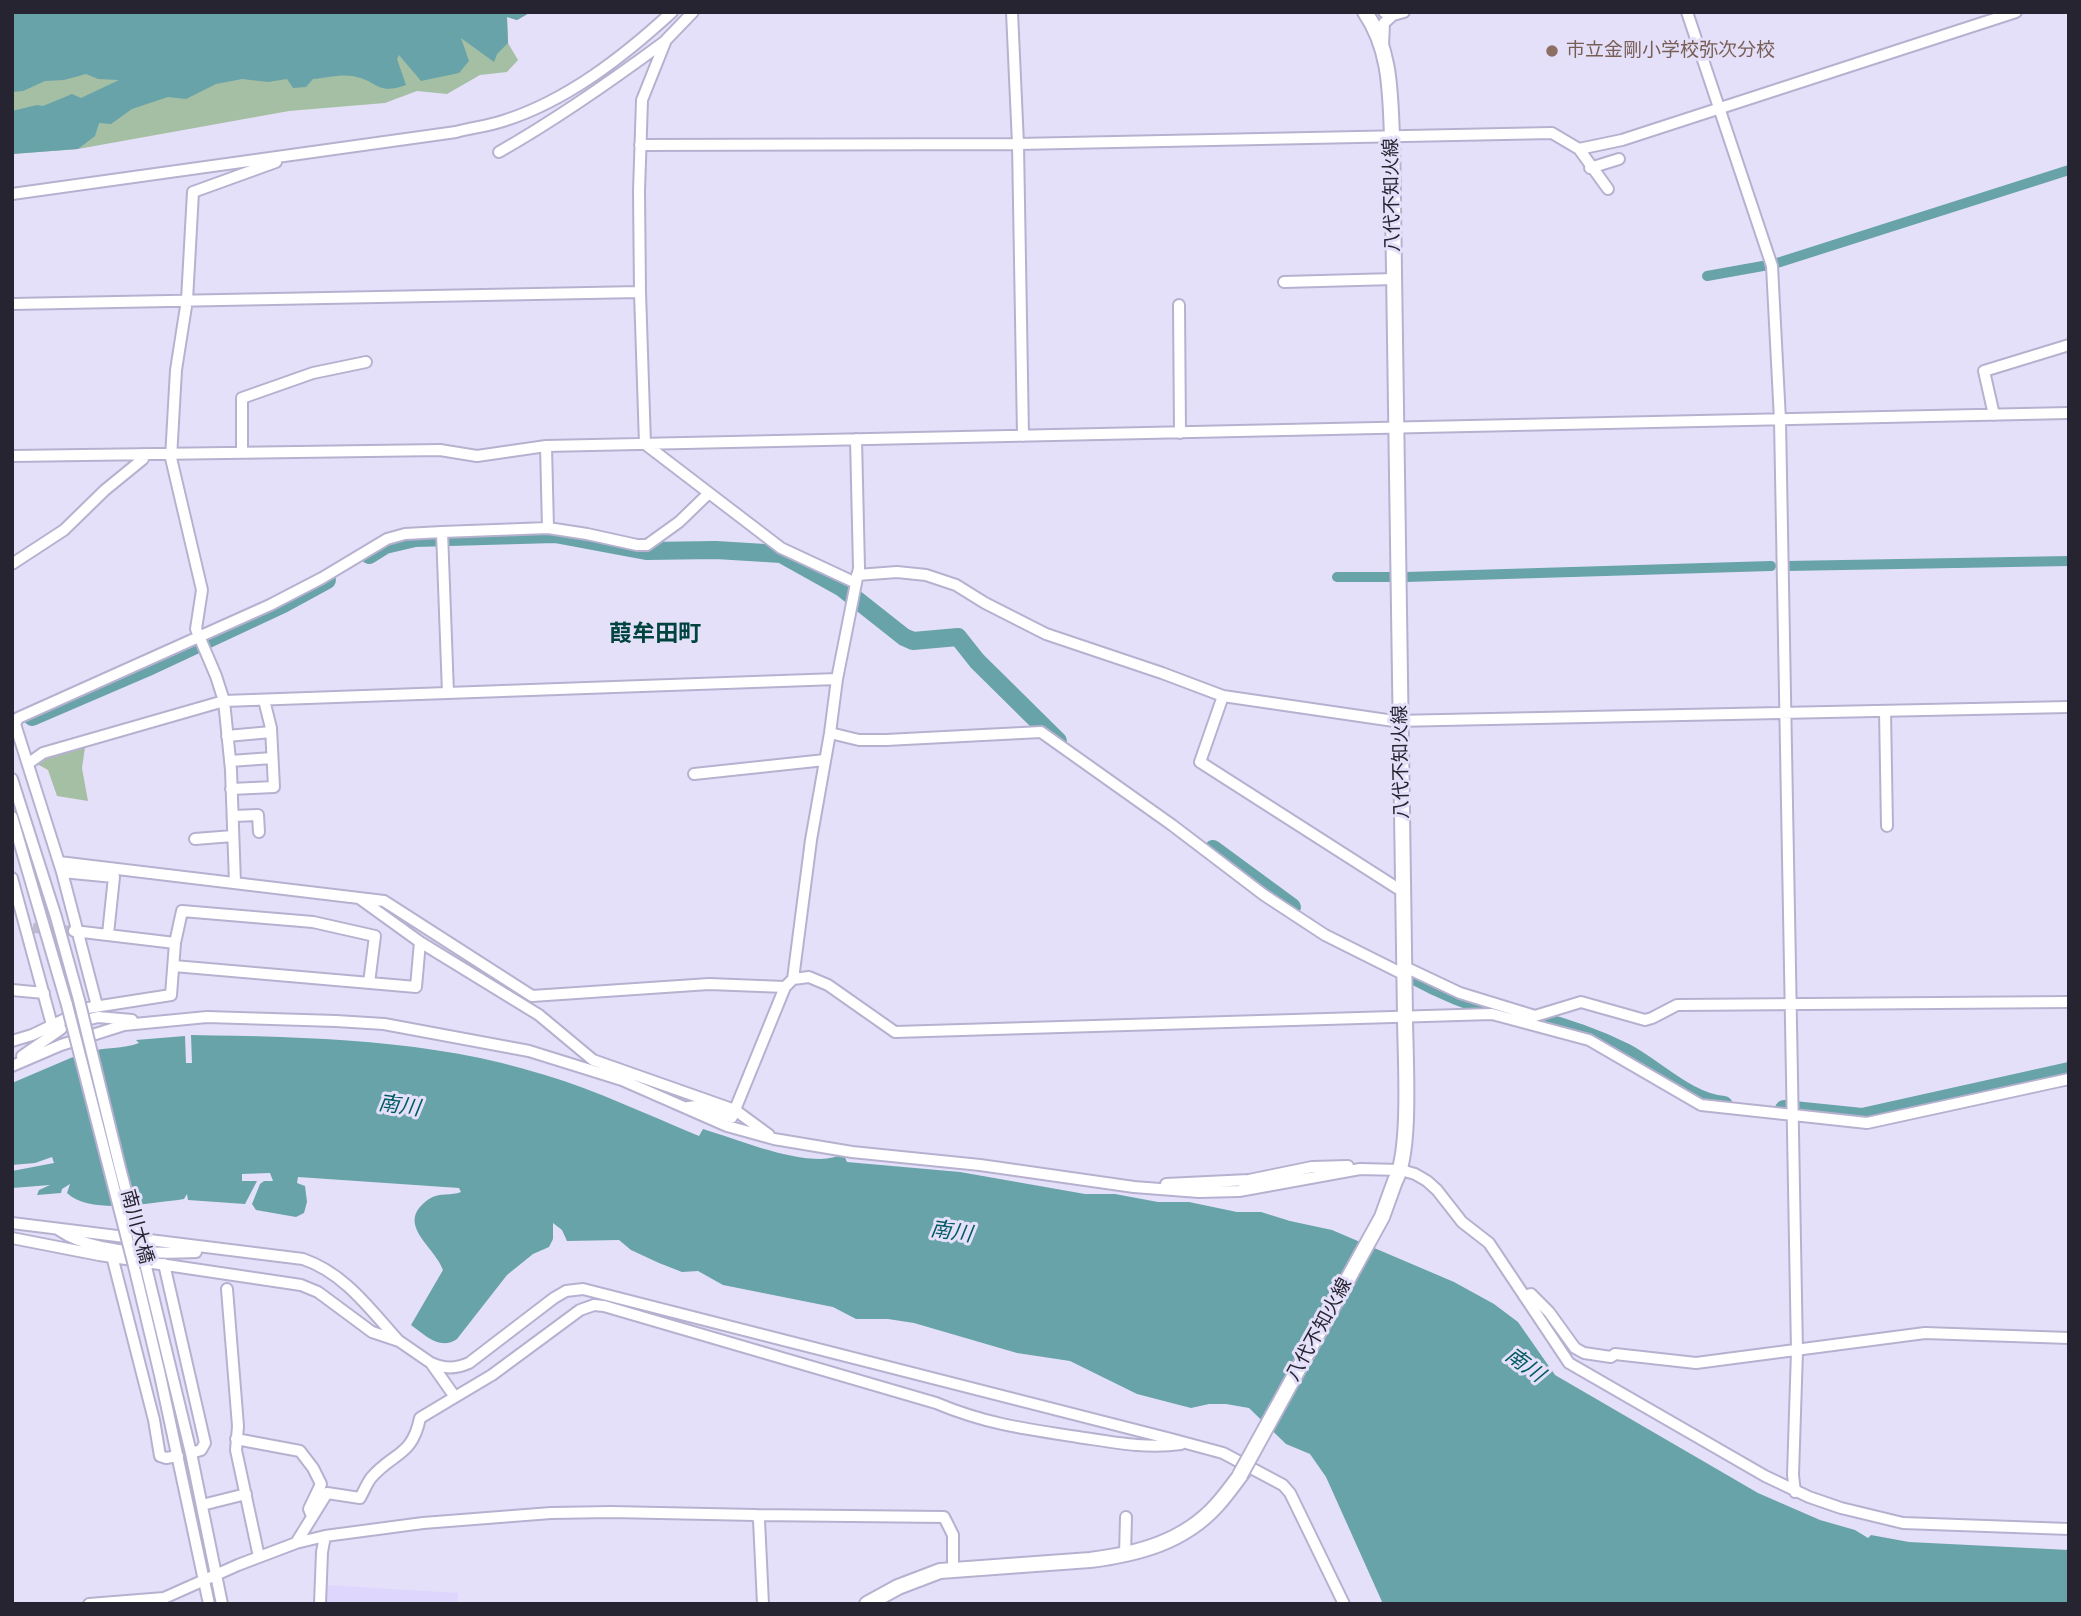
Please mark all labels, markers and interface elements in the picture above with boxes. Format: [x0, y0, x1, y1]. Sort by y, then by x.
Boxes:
place label: 市立金剛小学校弥次分校 [1566, 40, 1775, 62]
marker: 市立金剛小学校弥次分校 [1544, 43, 1560, 59]
street label: 八代不知火線 [1381, 138, 1405, 252]
district label: 葭牟田町 [609, 621, 701, 649]
street label: 八代不知火線 [1390, 705, 1414, 819]
water label: 南川 [376, 1092, 422, 1122]
street label: 南川大橋 [115, 1187, 157, 1267]
water label: 南川 [928, 1218, 974, 1248]
street label: 八代不知火線 [1282, 1275, 1358, 1385]
water label: 南川 [1500, 1343, 1548, 1389]

